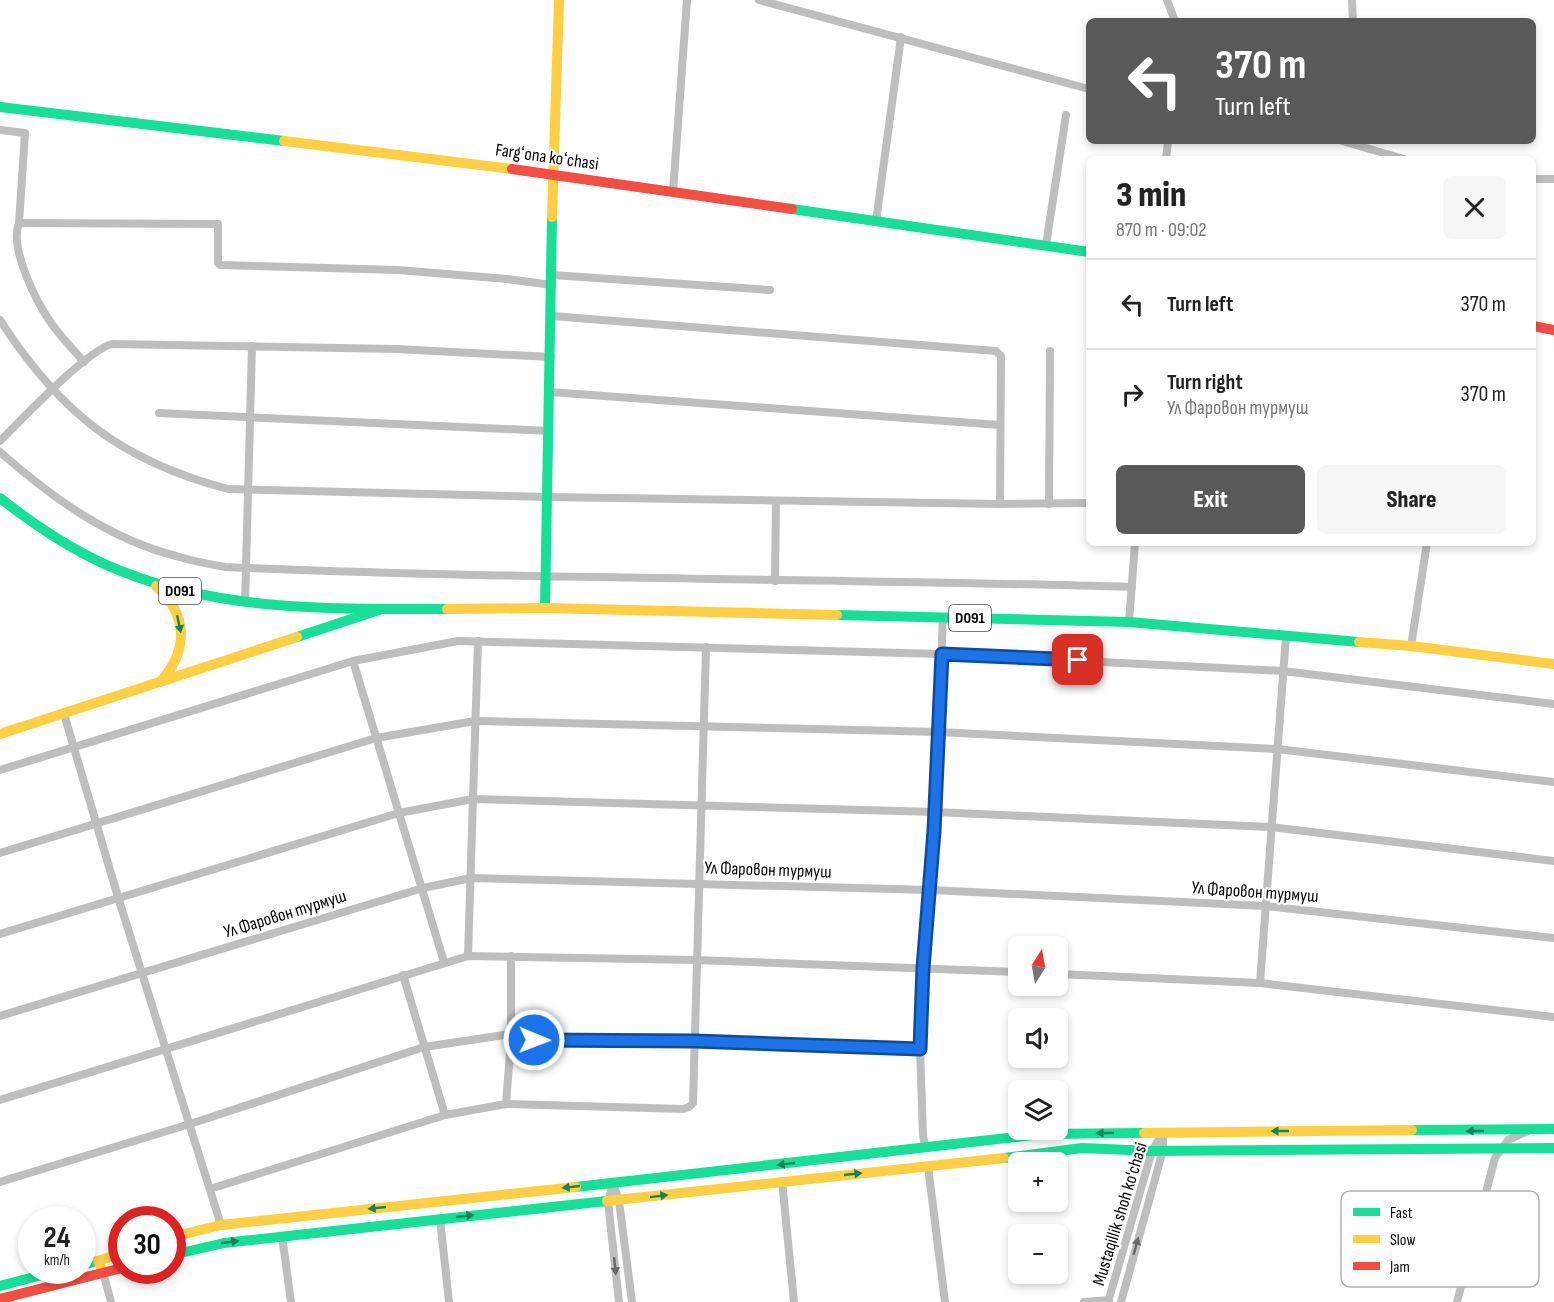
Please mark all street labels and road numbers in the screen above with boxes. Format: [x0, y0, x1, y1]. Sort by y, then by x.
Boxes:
street label: Fargʻona koʻchasi [494, 139, 600, 175]
road number: D091 [159, 578, 201, 604]
road number: D091 [949, 605, 991, 631]
street label: Ул Фаровон турмуш [704, 857, 832, 883]
street label: Ул Фаровон турмуш [1191, 877, 1319, 907]
street label: Ул Фаровон турмуш [221, 885, 349, 943]
street label: Mustaqillik shoh ko'chasi [1088, 1140, 1152, 1288]

